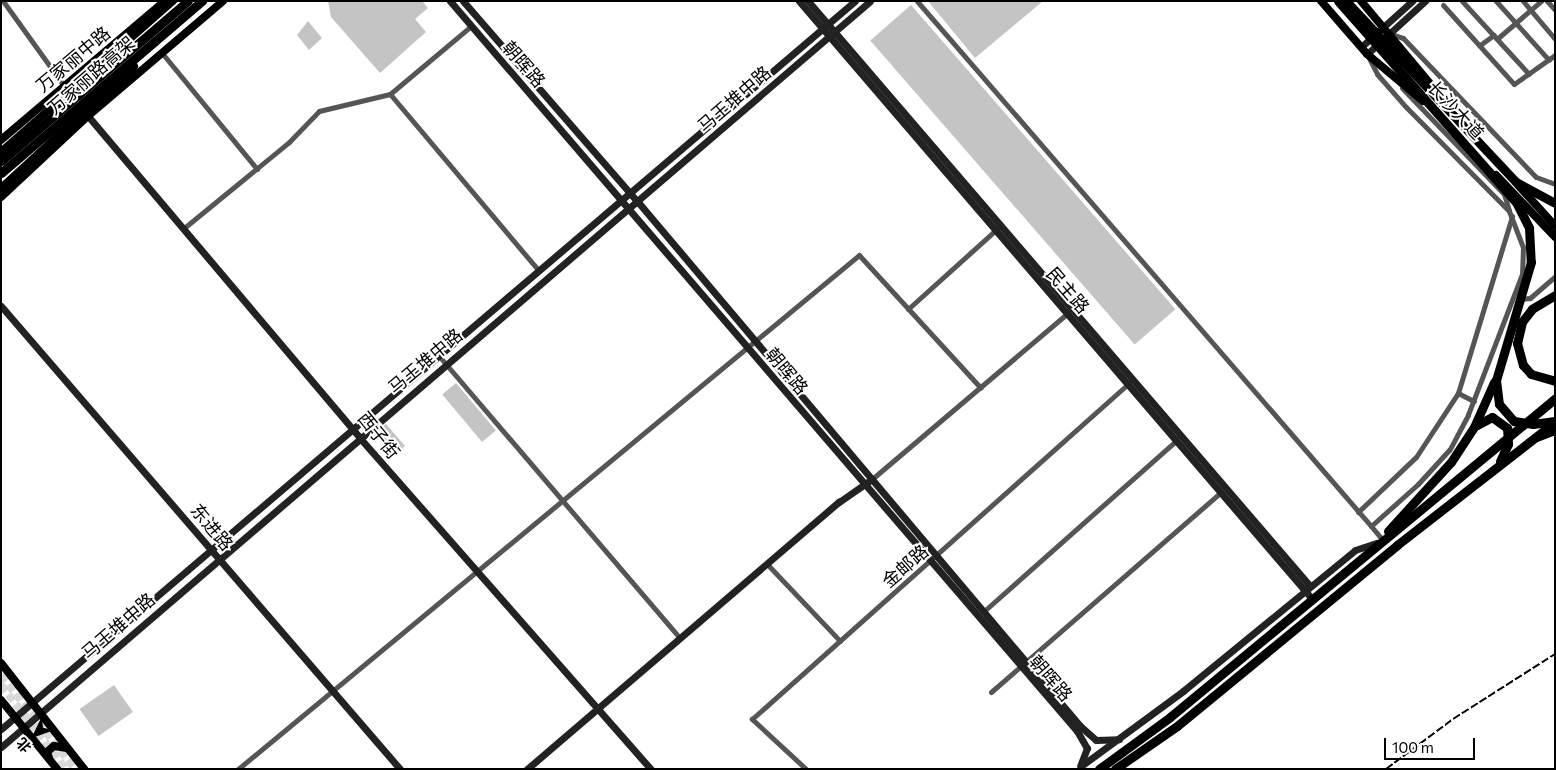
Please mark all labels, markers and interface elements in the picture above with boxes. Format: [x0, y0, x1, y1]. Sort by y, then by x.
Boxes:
street label: 万家丽中路 [32, 22, 114, 96]
street label: 万家丽路高架 [43, 31, 139, 119]
street label: 朝晖路 [498, 37, 550, 91]
street label: 马王堆中路 [693, 61, 775, 137]
street label: 长沙大道 [1424, 76, 1488, 144]
street label: 民主路 [1042, 263, 1094, 317]
street label: 马王堆中路 [384, 324, 466, 398]
street label: 朝晖路 [761, 343, 813, 399]
street label: 西子街 [354, 407, 404, 463]
street label: 东进路 [186, 499, 238, 555]
street label: 金邮路 [878, 540, 932, 592]
street label: 马王堆中路 [77, 588, 159, 664]
street label: 朝晖路 [1025, 651, 1077, 705]
north arrow [10, 710, 60, 760]
scale bar [1386, 728, 1477, 760]
text: 北 [12, 734, 34, 756]
text: 100 m [1392, 738, 1434, 756]

